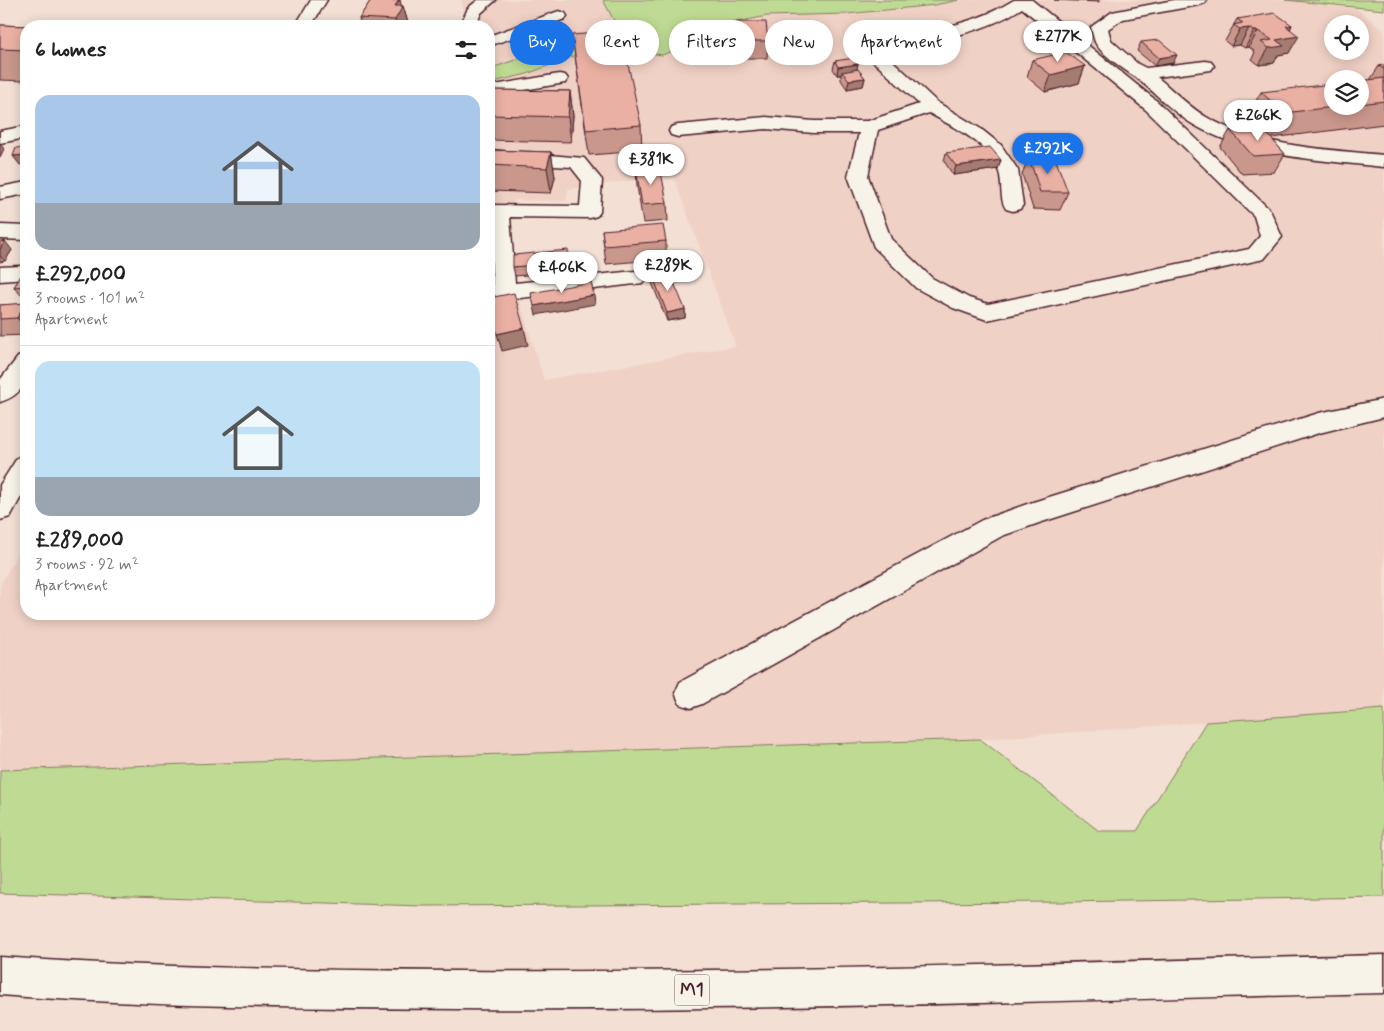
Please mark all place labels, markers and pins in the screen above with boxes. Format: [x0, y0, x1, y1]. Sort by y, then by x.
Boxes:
pin: £277K [1023, 20, 1093, 63]
pin: £266K [1223, 100, 1293, 142]
pin: £292K [1013, 132, 1083, 175]
pin: £381K [616, 144, 686, 186]
pin: £289K [633, 250, 703, 292]
pin: £406K [527, 252, 597, 294]

